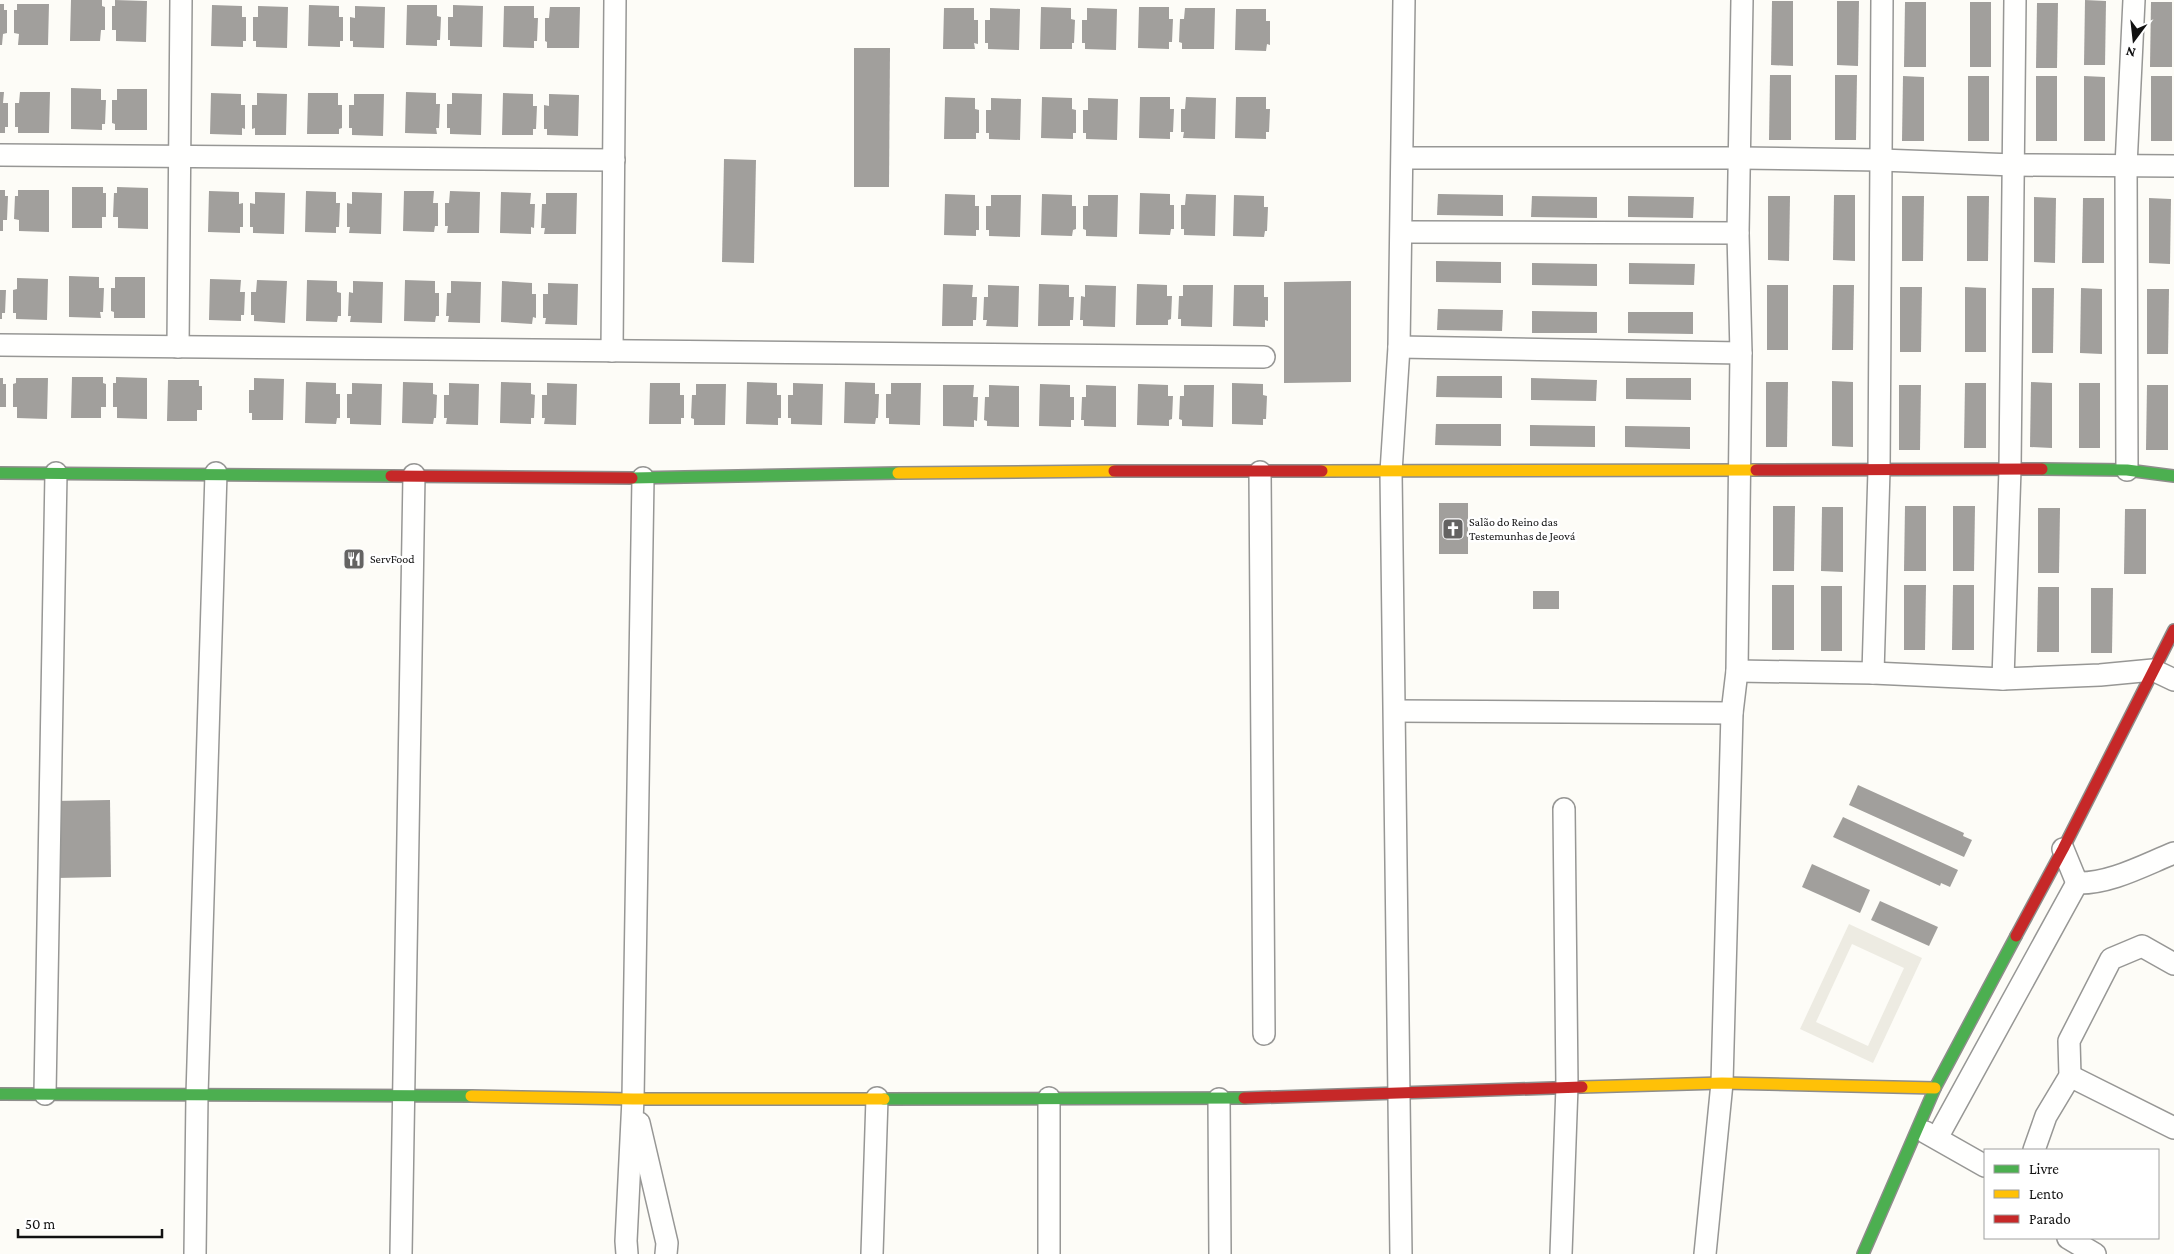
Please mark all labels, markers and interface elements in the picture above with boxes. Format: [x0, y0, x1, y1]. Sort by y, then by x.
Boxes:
north arrow [2109, 15, 2159, 65]
text: N [2124, 43, 2137, 62]
place label: Salão do Reino das Testemunhas de Jeová [1469, 515, 1576, 543]
church icon: Salão do Reino das Testemunhas de Jeová [1441, 517, 1465, 541]
restaurant icon: ServFood [342, 547, 366, 571]
place label: ServFood [370, 552, 415, 566]
legend [1984, 1149, 2159, 1239]
text: Livre [2029, 1161, 2059, 1177]
text: Lento [2029, 1186, 2063, 1202]
scale bar [18, 1206, 161, 1238]
text: Parado [2029, 1211, 2071, 1227]
text: 50 m [25, 1216, 55, 1232]

